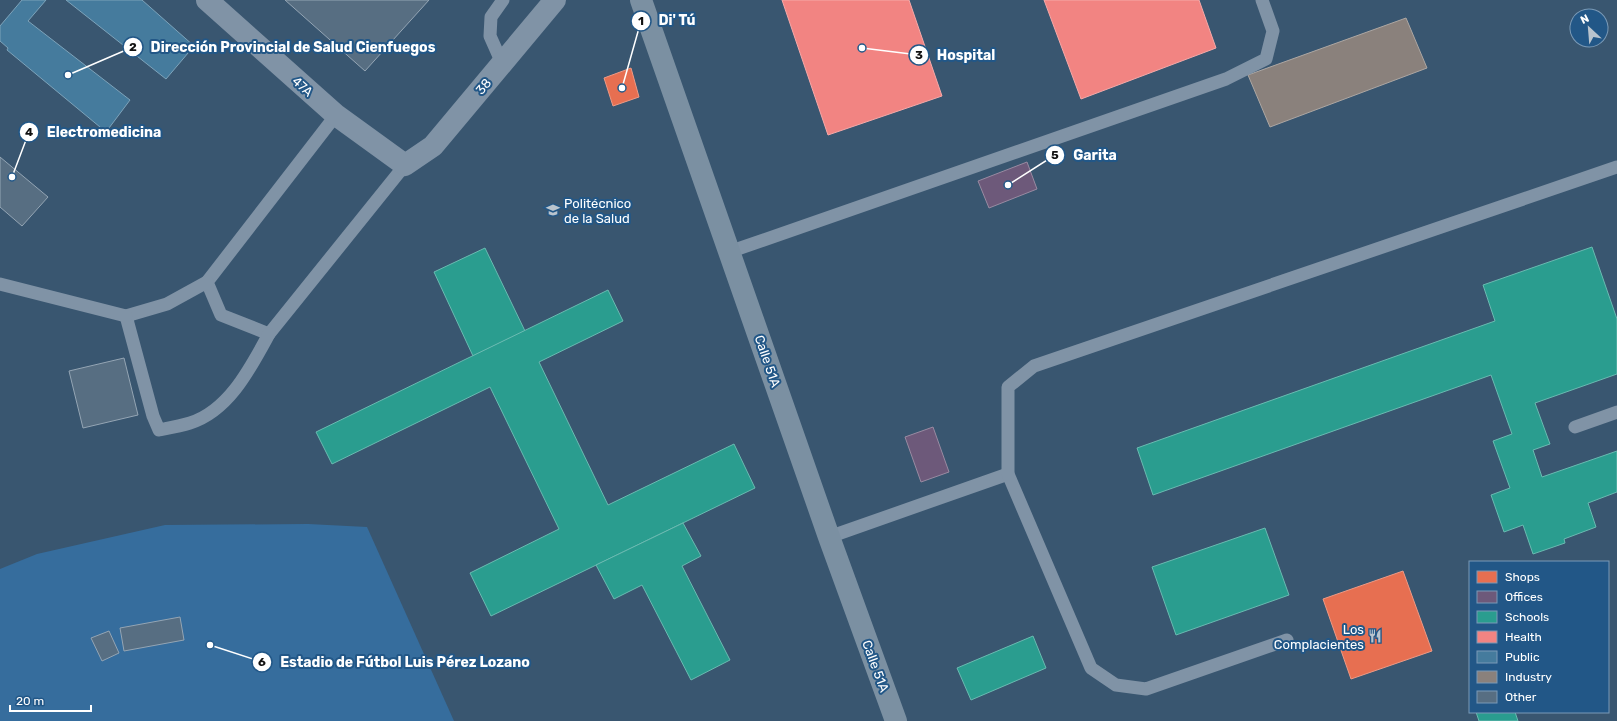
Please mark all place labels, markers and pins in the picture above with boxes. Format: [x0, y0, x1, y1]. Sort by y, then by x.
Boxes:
callout: Di' Tú [631, 8, 704, 34]
callout: Dirección Provincial de Salud Cienfuegos [123, 34, 444, 60]
callout: Hospital [909, 42, 1003, 68]
callout: Electromedicina [19, 119, 169, 145]
callout: Garita [1045, 142, 1125, 168]
place label: Politécnico de la Salud [564, 196, 631, 226]
school or university icon: Politécnico de la Salud [545, 202, 561, 218]
place label: Los Complacientes [1274, 622, 1364, 652]
restaurant icon: Los Complacientes [1367, 628, 1383, 644]
callout: Estadio de Fútbol Luis Pérez Lozano [252, 649, 538, 675]

